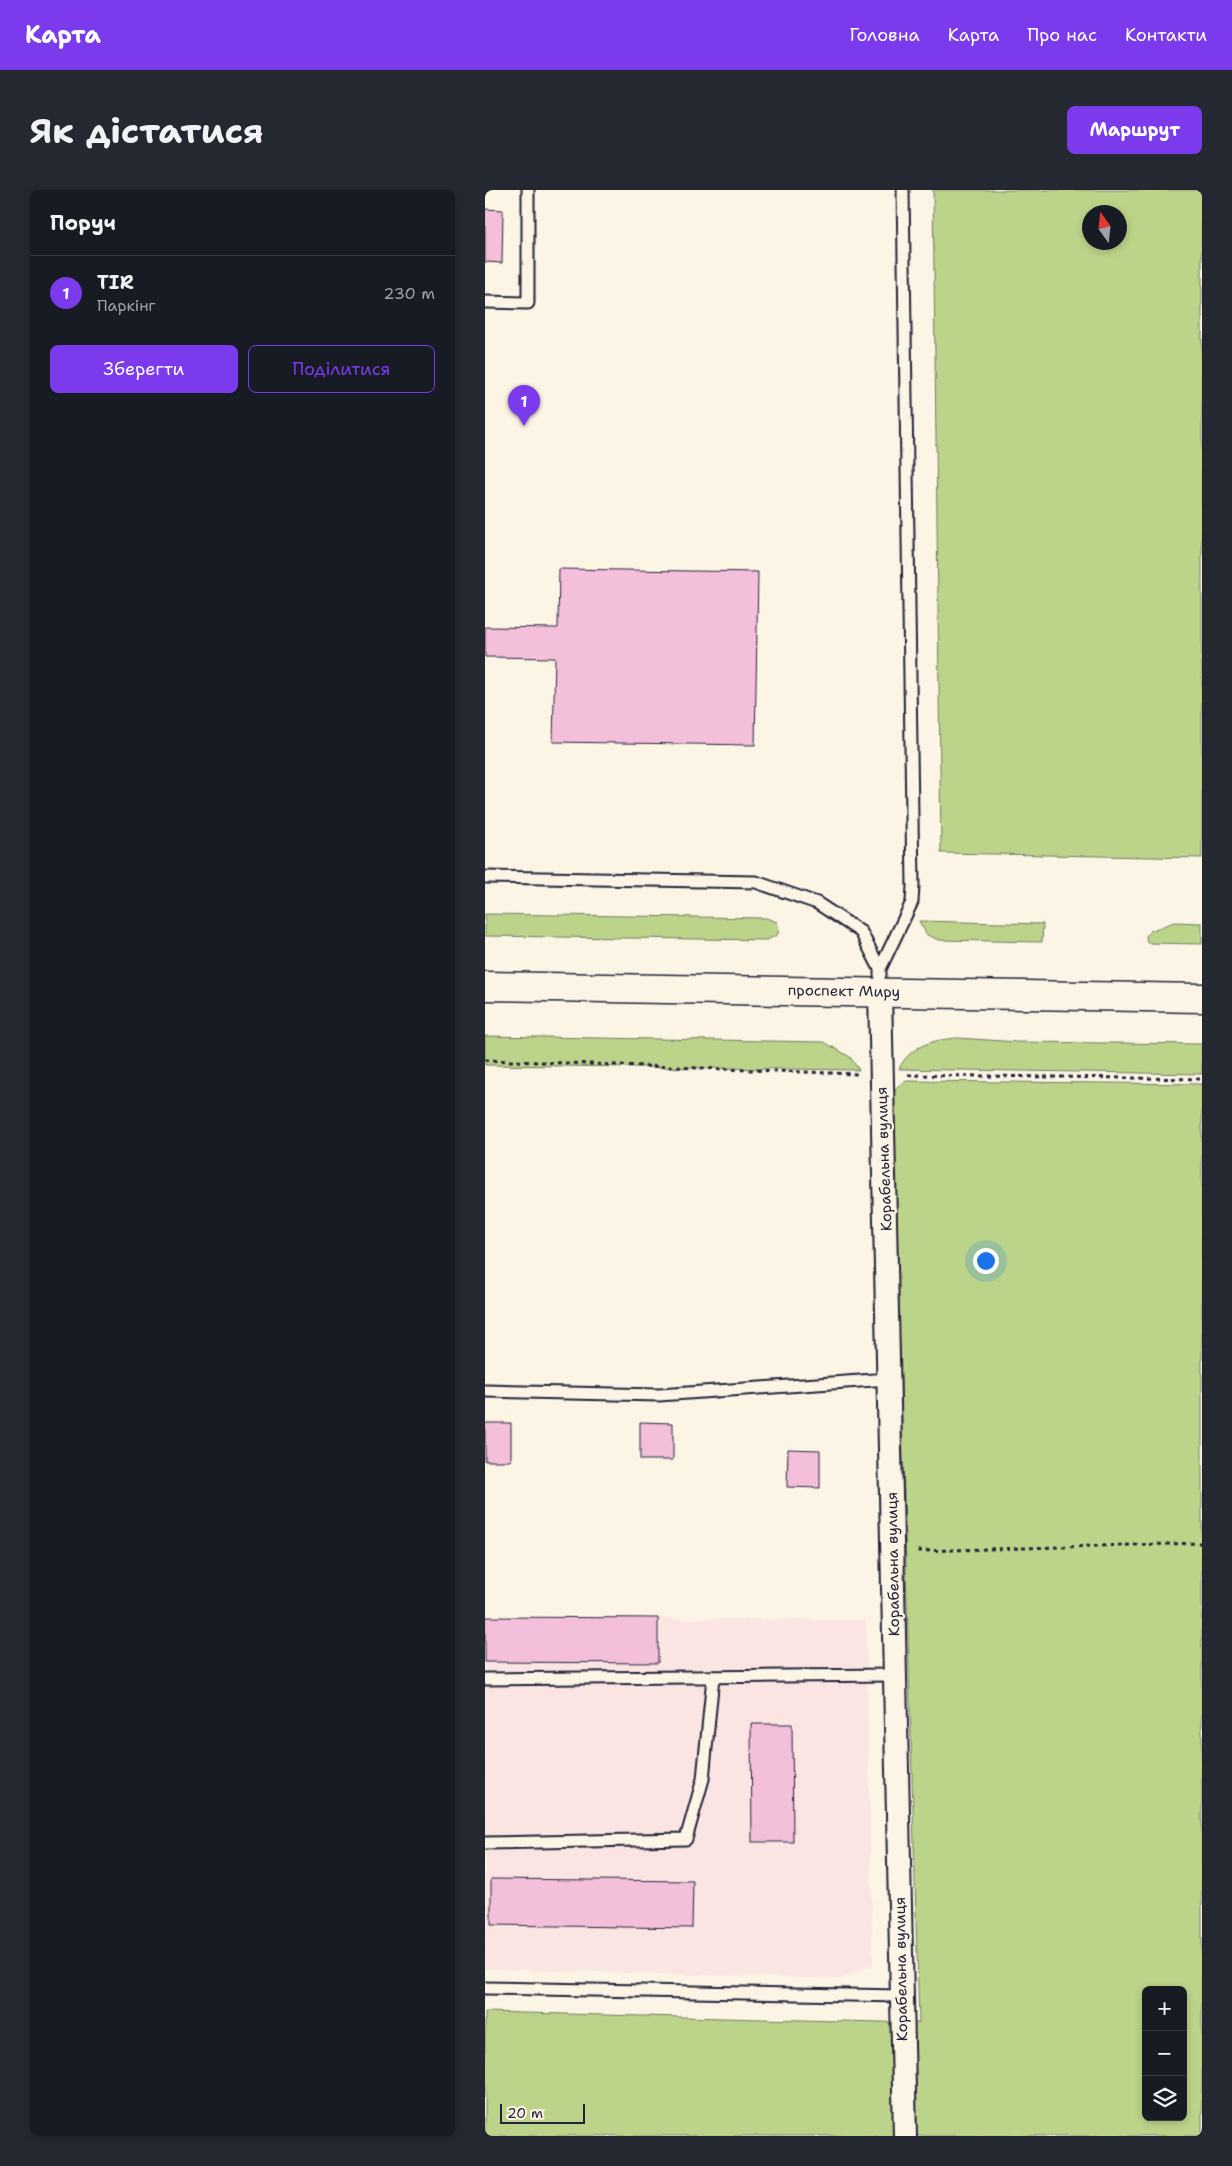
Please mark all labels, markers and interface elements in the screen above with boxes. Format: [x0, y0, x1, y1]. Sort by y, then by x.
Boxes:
text: Карта [25, 19, 101, 51]
text: Головна [849, 23, 920, 47]
text: Карта [948, 23, 999, 47]
text: Про нас [1027, 23, 1097, 47]
text: Контакти [1125, 23, 1207, 47]
button: Маршрут [1067, 106, 1202, 154]
text: Як дістатися [30, 107, 264, 154]
north arrow [1082, 205, 1127, 250]
text: Поруч [50, 209, 116, 237]
text: TIR [97, 270, 134, 295]
text: 1 [62, 283, 70, 304]
text: 230 m [383, 283, 435, 304]
text: Паркінг [97, 295, 156, 316]
button: Зберегти [50, 345, 238, 393]
button: Поділитися [248, 345, 435, 393]
pin: 1 [508, 385, 540, 426]
street label: проспект Миру [788, 980, 900, 1002]
street label: Корабельна вулиця [871, 1086, 897, 1232]
your location [973, 1248, 999, 1274]
street label: Корабельна вулиця [882, 1492, 904, 1636]
street label: Корабельна вулиця [890, 1897, 912, 2041]
map controls [1142, 1986, 1187, 2121]
button: + [1142, 1986, 1187, 2031]
button: − [1142, 2031, 1187, 2076]
button: layers [1142, 2076, 1187, 2121]
scale bar [500, 2101, 585, 2124]
text: 20 m [507, 2104, 543, 2122]

